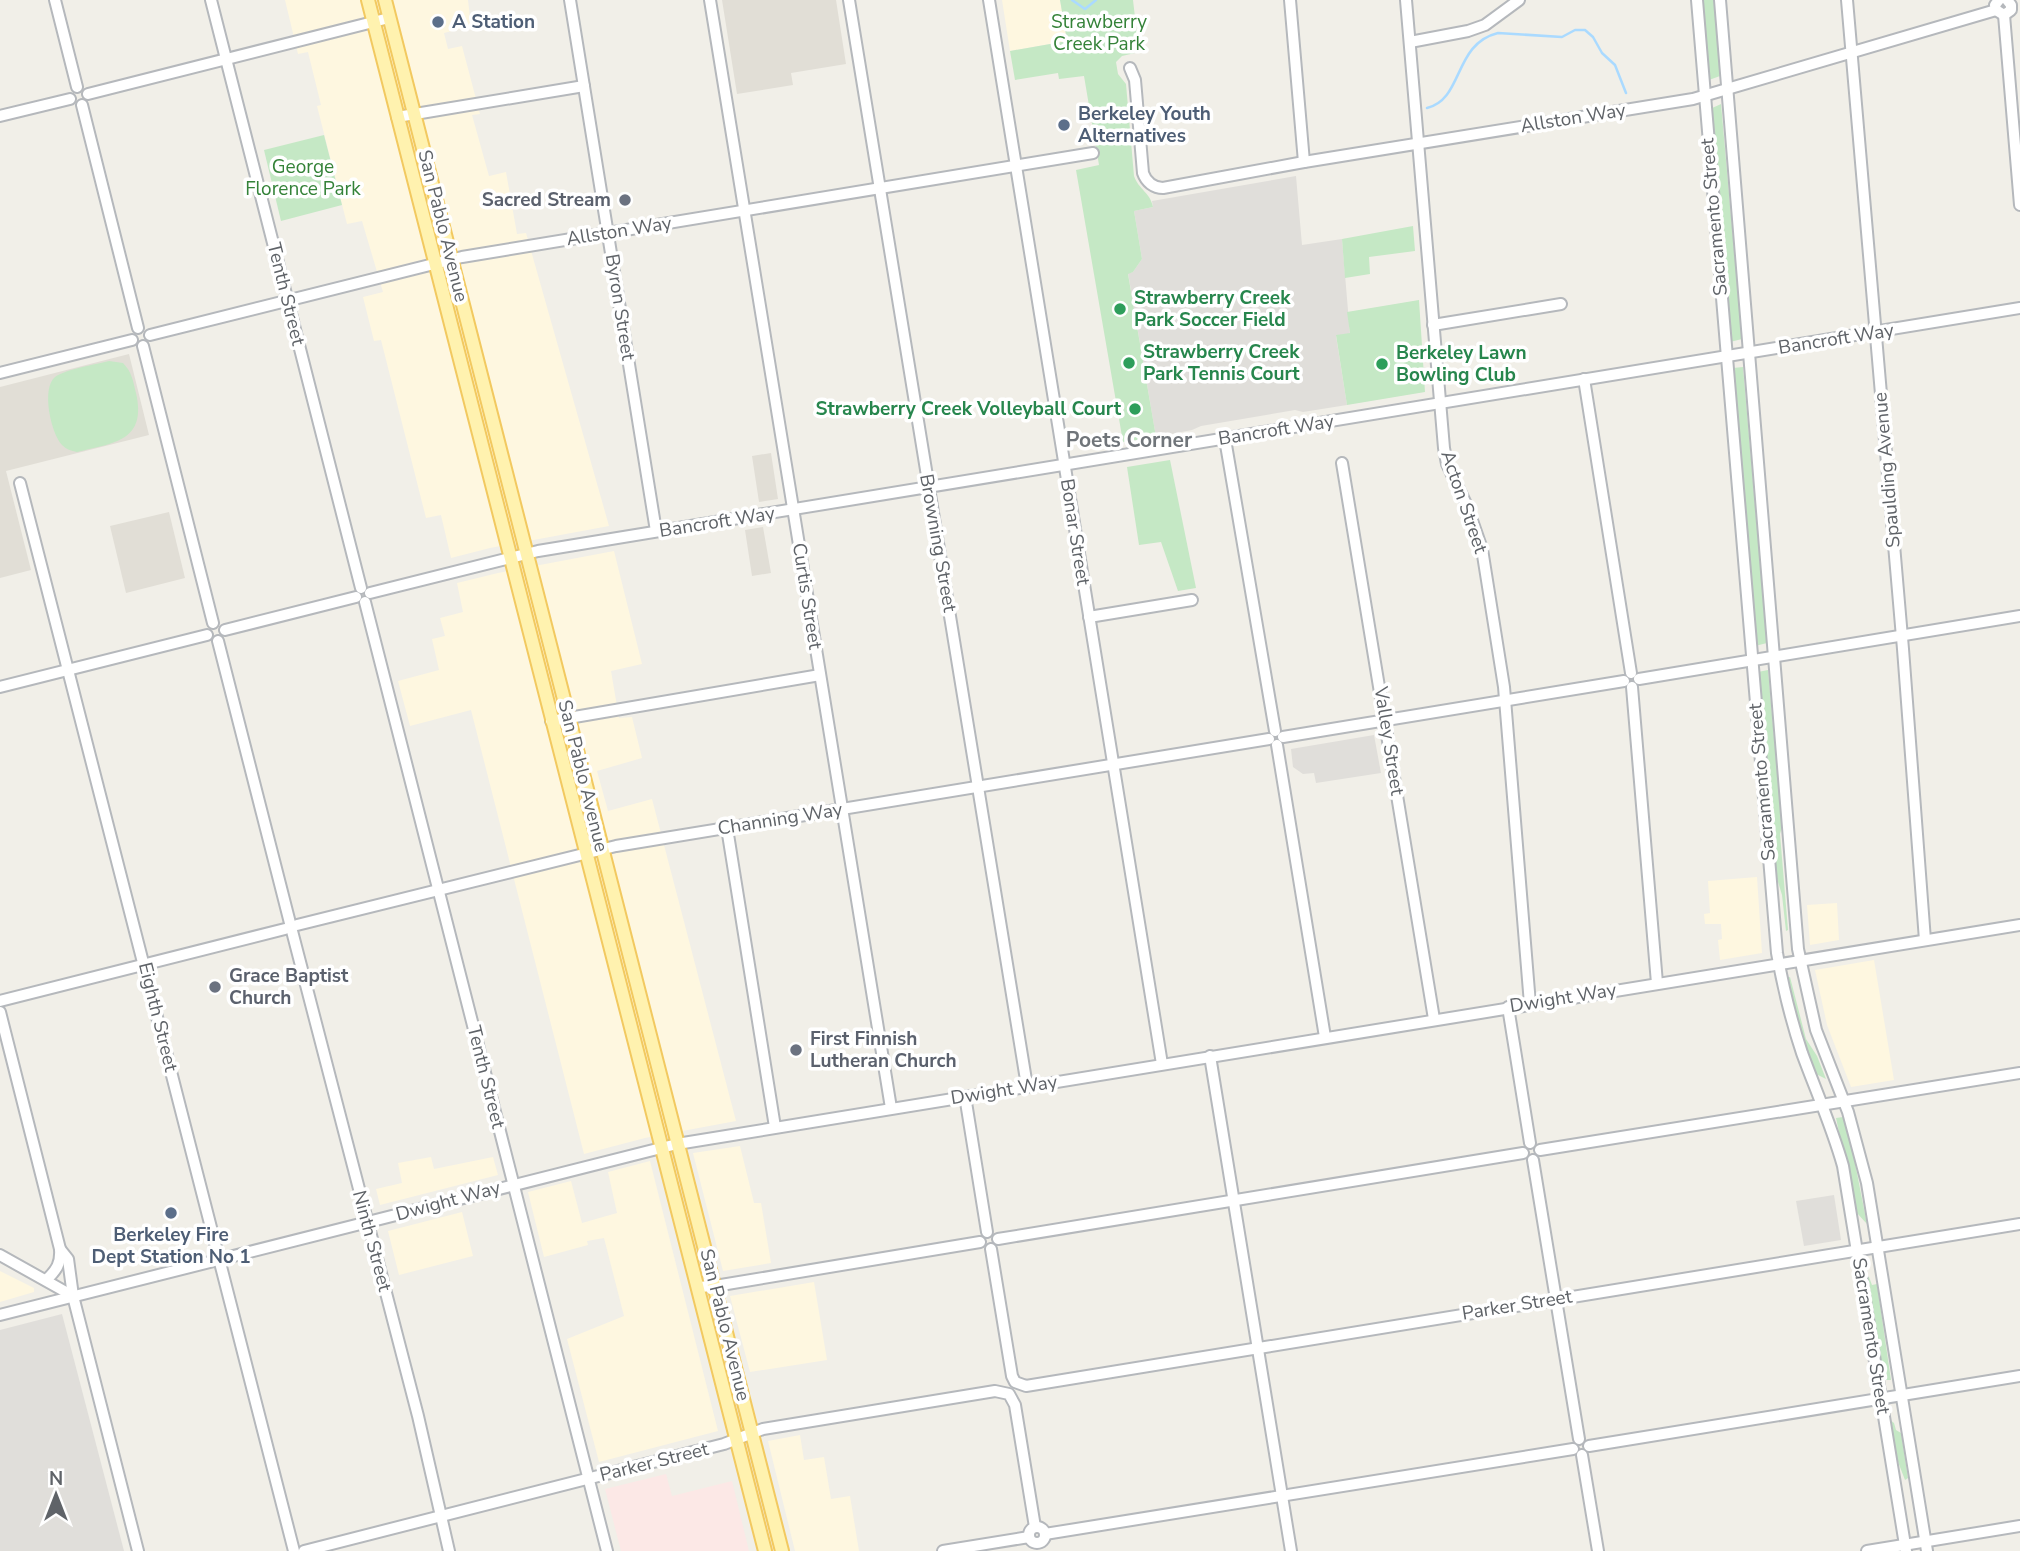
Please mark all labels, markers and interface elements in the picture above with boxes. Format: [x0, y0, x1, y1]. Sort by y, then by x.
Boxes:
place label: A Station [452, 9, 535, 35]
park label: Strawberry Creek Park [1051, 9, 1147, 57]
marker: A Station [430, 14, 446, 30]
street label: Allston Way [1518, 97, 1628, 139]
place label: Berkeley Youth Alternatives [1078, 101, 1211, 149]
marker: Berkeley Youth Alternatives [1056, 117, 1072, 133]
street label: Sacramento Street [1694, 137, 1734, 297]
street label: San Pablo Avenue [412, 147, 474, 305]
park label: George Florence Park [245, 154, 361, 202]
place label: Sacred Stream [482, 187, 611, 213]
marker: Sacred Stream [617, 192, 633, 208]
street label: Allston Way [564, 210, 674, 252]
street label: Tenth Street [261, 240, 311, 348]
street label: Byron Street [599, 252, 641, 362]
place label: Strawberry Creek Park Soccer Field [1134, 285, 1291, 333]
marker: Strawberry Creek Park Soccer Field [1112, 301, 1128, 317]
street label: Bancroft Way [1776, 317, 1896, 361]
place label: Strawberry Creek Park Tennis Court [1143, 339, 1300, 387]
place label: Berkeley Lawn Bowling Club [1396, 340, 1527, 388]
marker: Strawberry Creek Park Tennis Court [1121, 355, 1137, 371]
marker: Berkeley Lawn Bowling Club [1374, 356, 1390, 372]
street label: Spaulding Avenue [1867, 391, 1907, 549]
place label: Strawberry Creek Volleyball Court [816, 396, 1122, 422]
marker: Strawberry Creek Volleyball Court [1127, 401, 1143, 417]
street label: Bancroft Way [1216, 408, 1336, 452]
district label: Poets Corner [1066, 426, 1193, 454]
street label: Acton Street [1434, 447, 1494, 557]
street label: Browning Street [913, 472, 963, 614]
street label: Bonar Street [1054, 477, 1096, 588]
street label: Bancroft Way [657, 500, 777, 544]
street label: Curtis Street [786, 541, 828, 651]
street label: Valley Street [1367, 684, 1410, 798]
street label: San Pablo Avenue [552, 697, 614, 855]
street label: Sacramento Street [1742, 702, 1782, 862]
street label: Channing Way [716, 796, 844, 842]
street label: Eighth Street [132, 960, 184, 1075]
place label: Grace Baptist Church [229, 963, 349, 1011]
street label: Dwight Way [1508, 977, 1618, 1019]
marker: Grace Baptist Church [207, 979, 223, 995]
street label: Tenth Street [461, 1023, 511, 1131]
place label: First Finnish Lutheran Church [810, 1026, 957, 1074]
marker: First Finnish Lutheran Church [788, 1042, 804, 1058]
street label: Dwight Way [949, 1069, 1059, 1111]
street label: Dwight Way [393, 1174, 504, 1227]
street label: Ninth Street [346, 1188, 398, 1295]
marker: Berkeley Fire Dept Station No 1 [163, 1205, 179, 1221]
place label: Berkeley Fire Dept Station No 1 [91, 1222, 251, 1270]
street label: San Pablo Avenue [694, 1246, 756, 1404]
street label: Sacramento Street [1846, 1256, 1896, 1417]
street label: Parker Street [1460, 1283, 1574, 1327]
street label: Parker Street [597, 1436, 711, 1488]
north arrow [21, 1460, 91, 1530]
text: N [49, 1466, 63, 1492]

